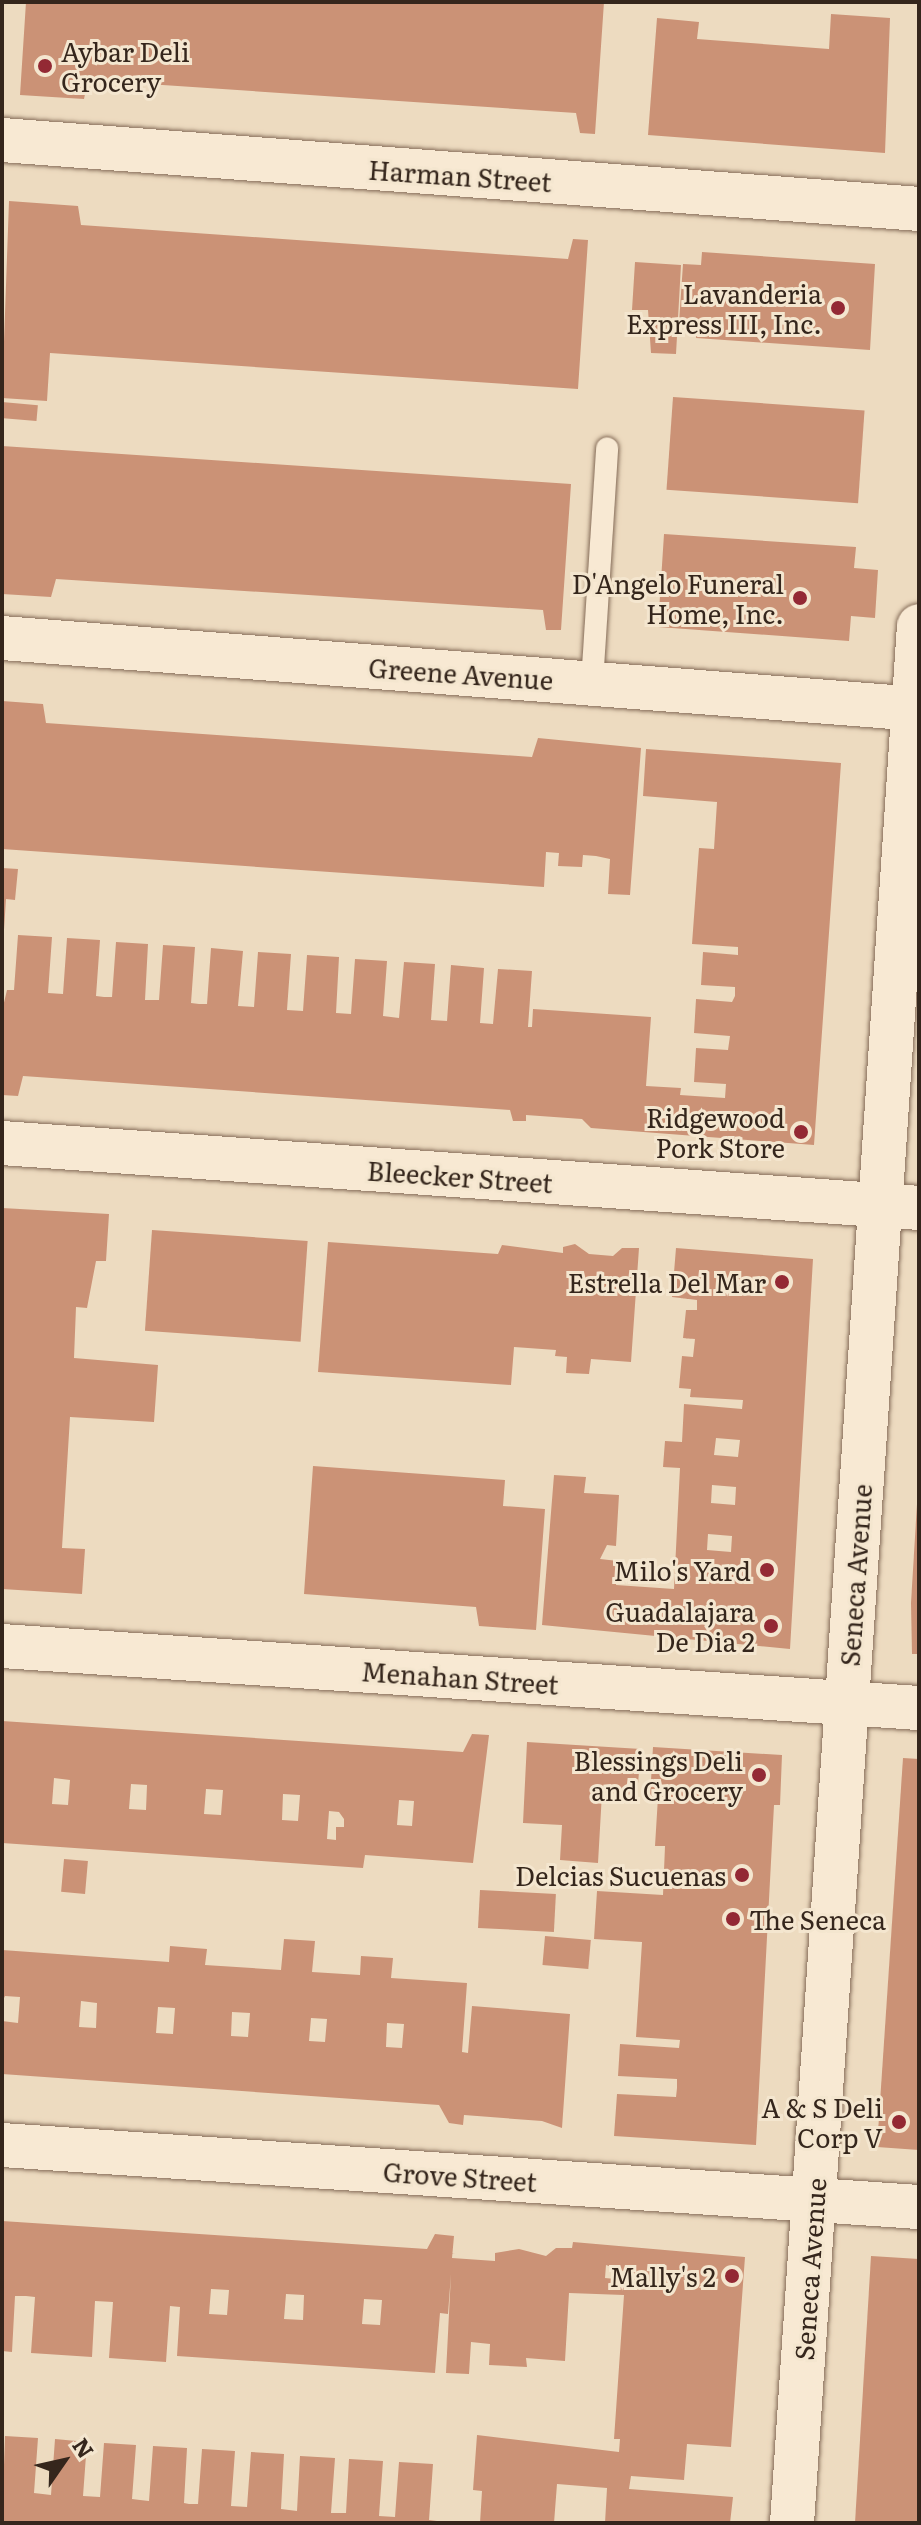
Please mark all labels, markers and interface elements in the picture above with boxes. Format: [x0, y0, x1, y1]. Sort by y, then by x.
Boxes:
place label: Aybar Deli Grocery [61, 35, 190, 96]
marker: Aybar Deli Grocery [36, 57, 54, 75]
street label: Harman Street [367, 153, 553, 197]
place label: Lavanderia Express III, Inc. [626, 277, 822, 338]
marker: Lavanderia Express III, Inc. [829, 299, 847, 317]
place label: D'Angelo Funeral Home, Inc. [572, 567, 784, 628]
marker: D'Angelo Funeral Home, Inc. [791, 589, 809, 607]
street label: Greene Avenue [367, 651, 555, 695]
place label: Ridgewood Pork Store [646, 1101, 785, 1162]
marker: Ridgewood Pork Store [792, 1123, 810, 1141]
street label: Bleecker Street [366, 1154, 554, 1198]
place label: Estrella Del Mar [568, 1266, 766, 1298]
marker: Estrella Del Mar [773, 1273, 791, 1291]
street label: Seneca Avenue [833, 1483, 877, 1667]
place label: Milo's Yard [614, 1554, 751, 1586]
marker: Milo's Yard [758, 1561, 776, 1579]
place label: Guadalajara De Dia 2 [605, 1595, 755, 1656]
marker: Guadalajara De Dia 2 [762, 1617, 780, 1635]
street label: Menahan Street [360, 1655, 560, 1699]
place label: Blessings Deli and Grocery [574, 1744, 743, 1806]
marker: Blessings Deli and Grocery [750, 1766, 768, 1784]
place label: Delcias Sucuenas [515, 1859, 726, 1891]
marker: Delcias Sucuenas [733, 1866, 751, 1884]
place label: The Seneca [749, 1903, 886, 1935]
marker: The Seneca [724, 1910, 742, 1928]
place label: A & S Deli Corp V [761, 2091, 883, 2152]
marker: A & S Deli Corp V [890, 2113, 908, 2131]
street label: Grove Street [382, 2155, 538, 2197]
street label: Seneca Avenue [787, 2177, 831, 2361]
place label: Mally's 2 [609, 2260, 716, 2292]
marker: Mally's 2 [723, 2267, 741, 2285]
north arrow [24, 2421, 104, 2501]
text: N [65, 2430, 103, 2464]

